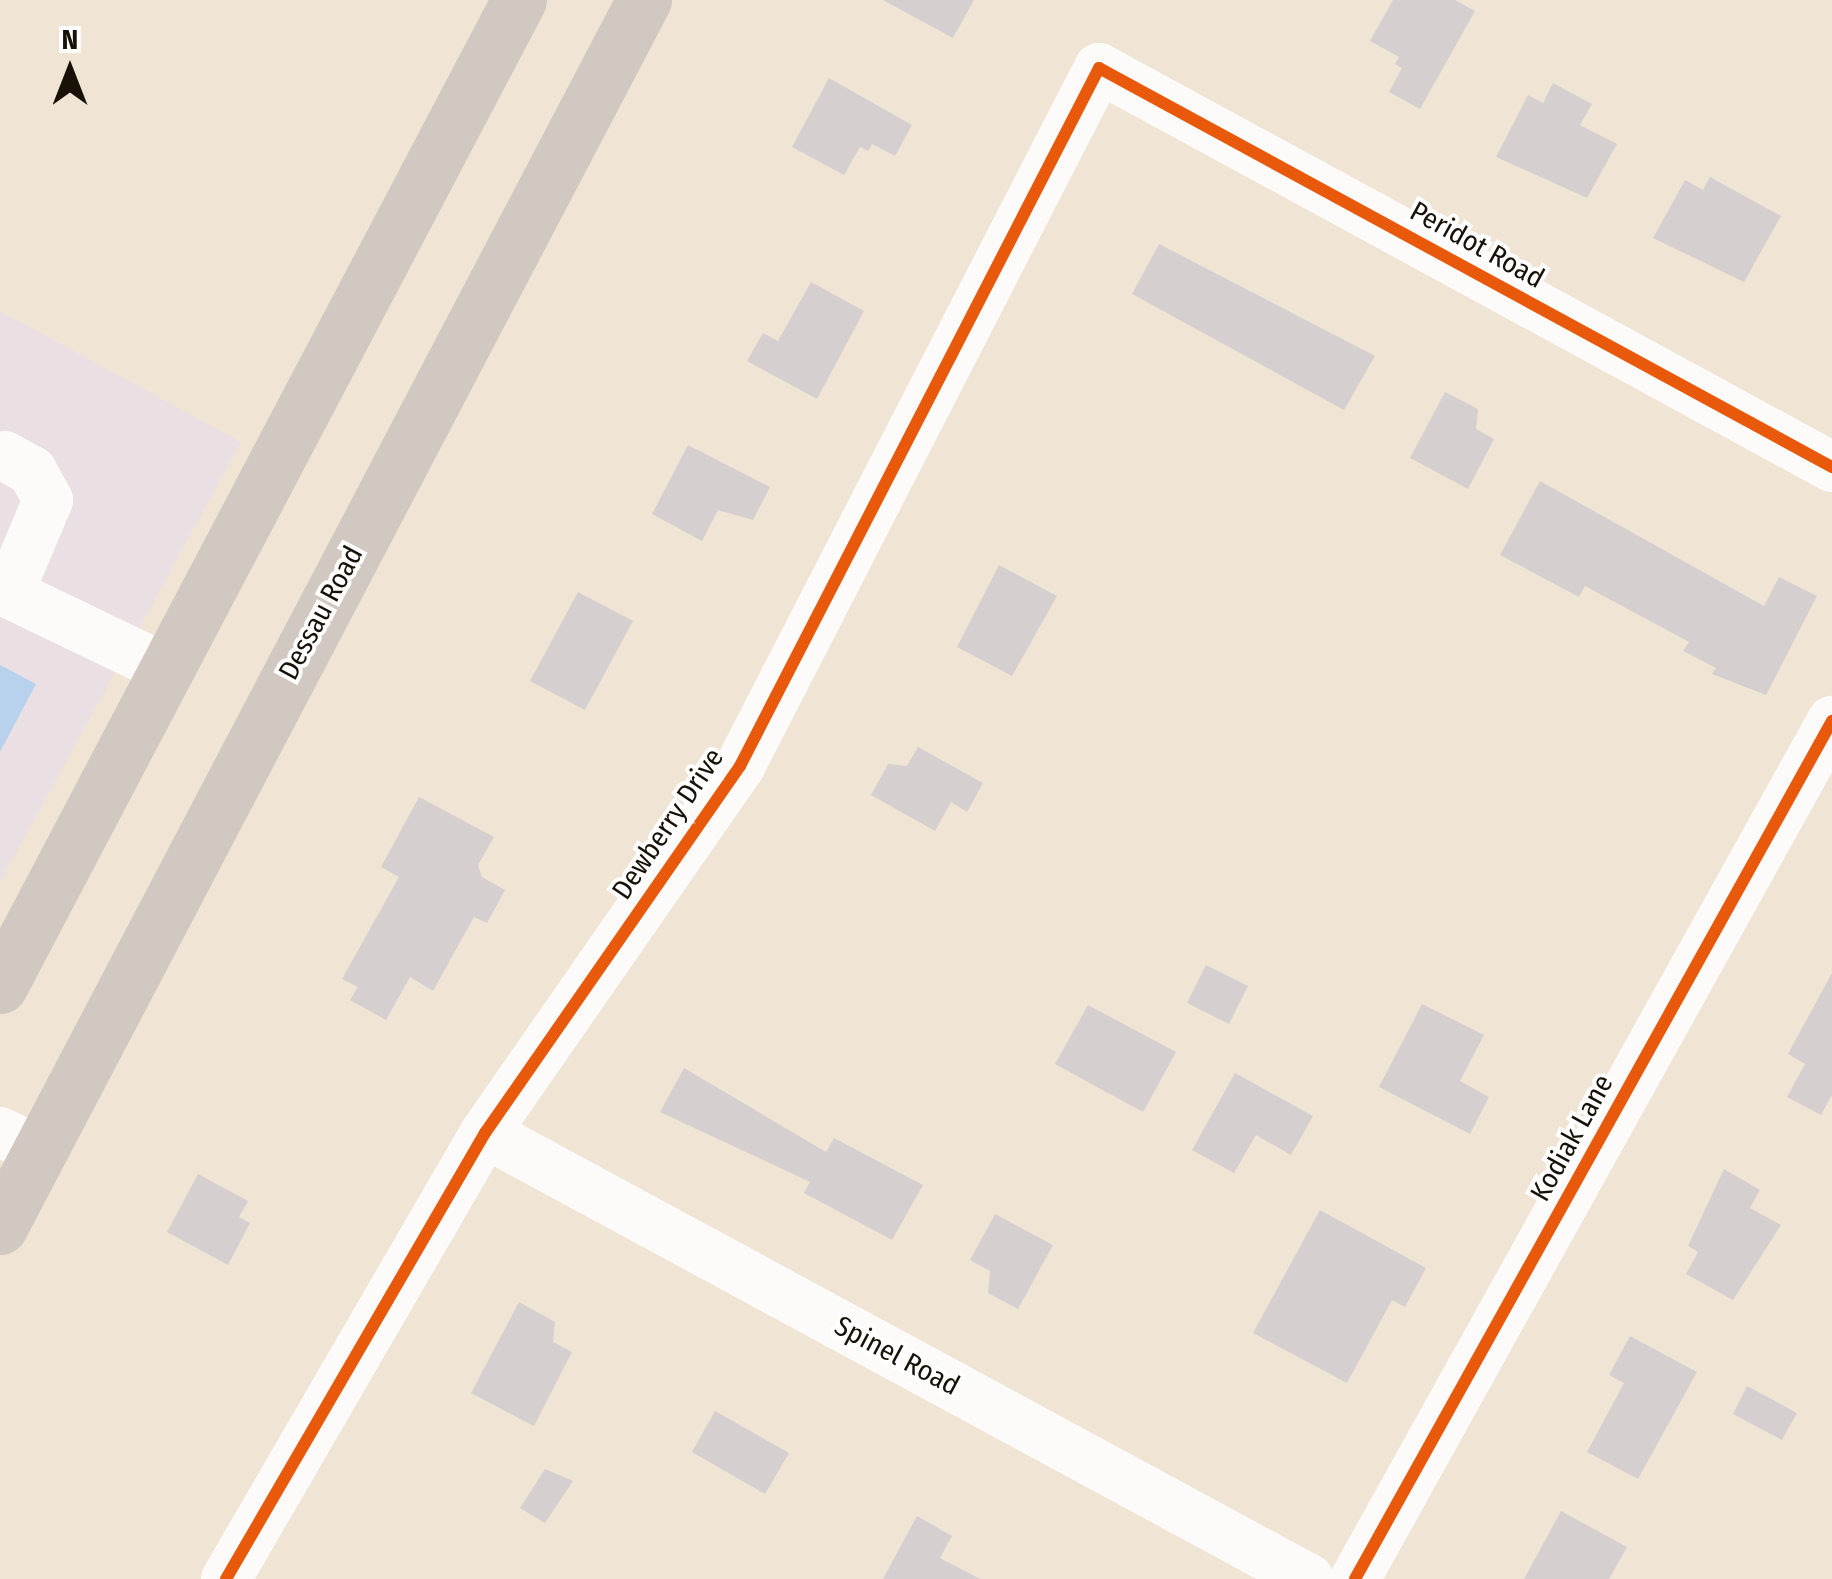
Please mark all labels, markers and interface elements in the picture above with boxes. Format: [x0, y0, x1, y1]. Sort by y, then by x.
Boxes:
north arrow [20, 20, 120, 120]
text: N [62, 23, 78, 56]
street label: Peridot Road [1404, 194, 1550, 296]
street label: Dessau Road [272, 540, 370, 686]
street label: Dewberry Drive [605, 742, 731, 906]
street label: Kodiak Lane [1524, 1069, 1620, 1207]
street label: Spinel Road [829, 1309, 965, 1403]

